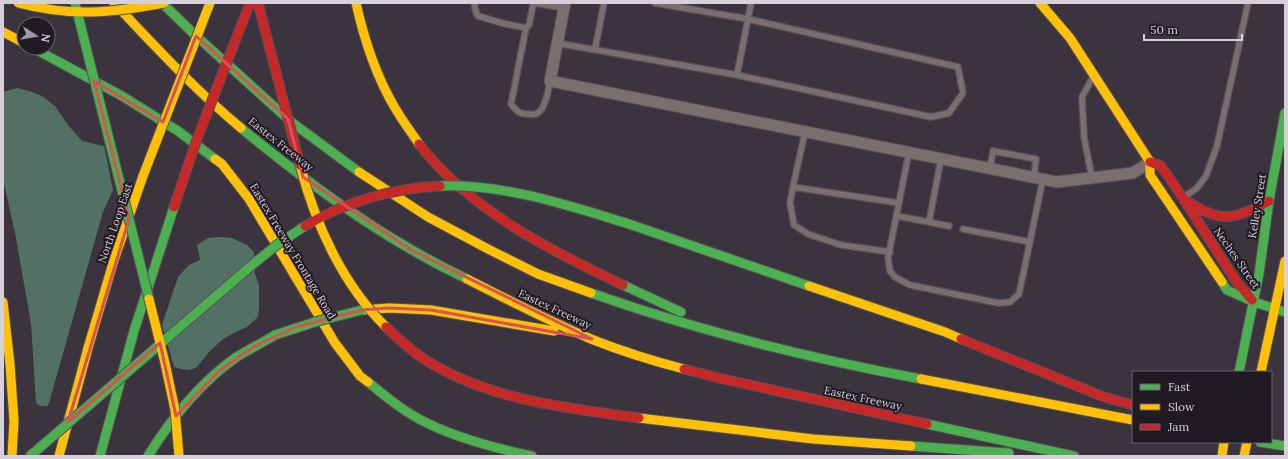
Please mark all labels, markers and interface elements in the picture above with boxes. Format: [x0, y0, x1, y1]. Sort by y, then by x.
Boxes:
north arrow [16, 16, 56, 56]
scale bar [1144, 16, 1242, 42]
text: 50 m [1150, 22, 1178, 37]
text: N [38, 32, 54, 44]
street label: Eastex Freeway [246, 114, 317, 174]
street label: Kelley Street [1245, 172, 1269, 239]
street label: North Loop East [95, 180, 136, 265]
street label: Eastex Freeway Frontage Road [247, 181, 339, 322]
street label: Neches Street [1211, 225, 1264, 292]
street label: Eastex Freeway [516, 286, 594, 332]
legend [1132, 371, 1272, 443]
text: Fast [1168, 379, 1191, 394]
street label: Eastex Freeway [823, 383, 903, 413]
text: Slow [1168, 399, 1195, 414]
text: Jam [1167, 419, 1189, 434]

